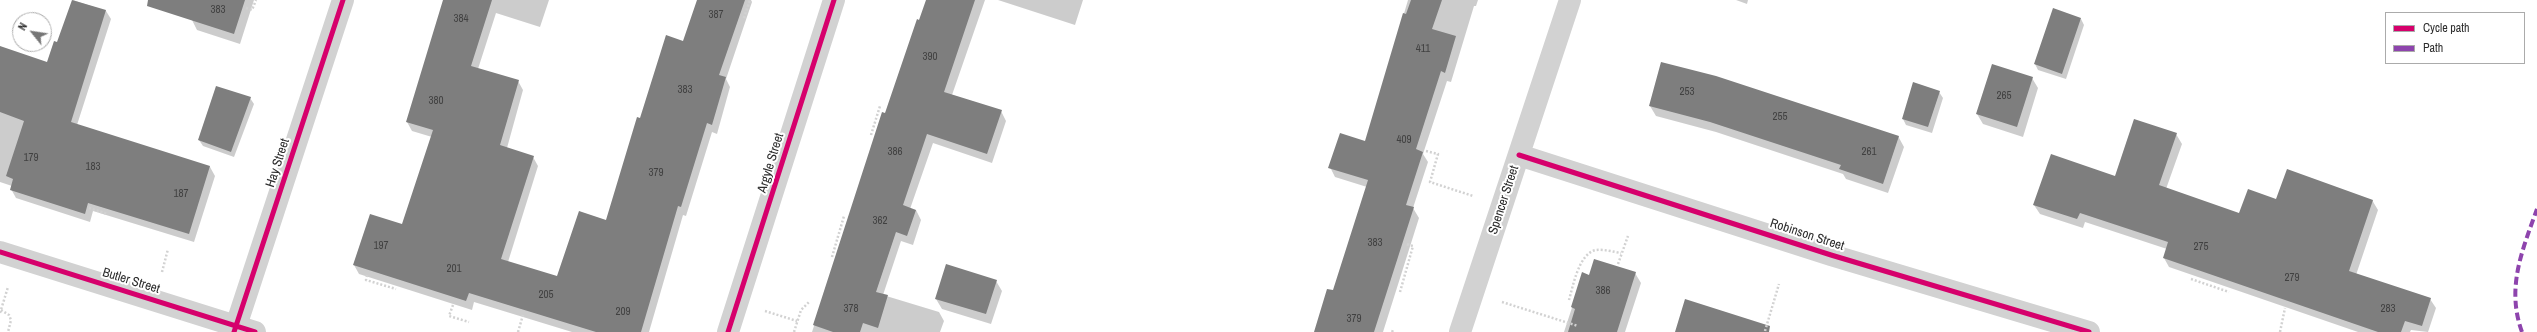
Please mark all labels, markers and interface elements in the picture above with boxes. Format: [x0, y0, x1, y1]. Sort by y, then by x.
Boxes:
house number: 383 [210, 3, 226, 17]
house number: 387 [708, 8, 724, 22]
north arrow [12, 12, 52, 52]
house number: 384 [453, 12, 469, 26]
legend [2385, 12, 2525, 64]
text: N [15, 20, 30, 33]
text: Cycle path [2423, 20, 2470, 36]
text: Path [2423, 40, 2443, 56]
house number: 411 [1416, 42, 1430, 56]
house number: 390 [922, 50, 938, 64]
house number: 383 [677, 83, 693, 97]
house number: 253 [1679, 85, 1695, 99]
house number: 265 [1996, 89, 2012, 103]
house number: 380 [428, 94, 444, 108]
house number: 255 [1772, 110, 1788, 124]
street label: Argyle Street [755, 131, 787, 195]
house number: 409 [1396, 133, 1412, 147]
street label: Hay Street [263, 137, 293, 189]
house number: 386 [887, 145, 903, 159]
house number: 261 [1861, 145, 1877, 159]
house number: 179 [23, 151, 39, 165]
house number: 183 [85, 160, 101, 174]
street label: Spencer Street [1486, 164, 1522, 236]
house number: 379 [648, 166, 664, 180]
house number: 187 [173, 187, 189, 201]
house number: 362 [872, 214, 888, 228]
street label: Robinson Street [1768, 216, 1846, 254]
house number: 383 [1367, 236, 1383, 250]
house number: 197 [373, 239, 389, 253]
house number: 275 [2193, 240, 2209, 254]
house number: 201 [446, 262, 462, 276]
street label: Butler Street [100, 265, 162, 297]
house number: 279 [2284, 271, 2300, 285]
house number: 386 [1595, 284, 1611, 298]
house number: 205 [538, 288, 554, 302]
house number: 378 [843, 302, 859, 316]
house number: 283 [2380, 302, 2396, 316]
house number: 209 [615, 305, 631, 319]
house number: 379 [1346, 312, 1362, 326]

